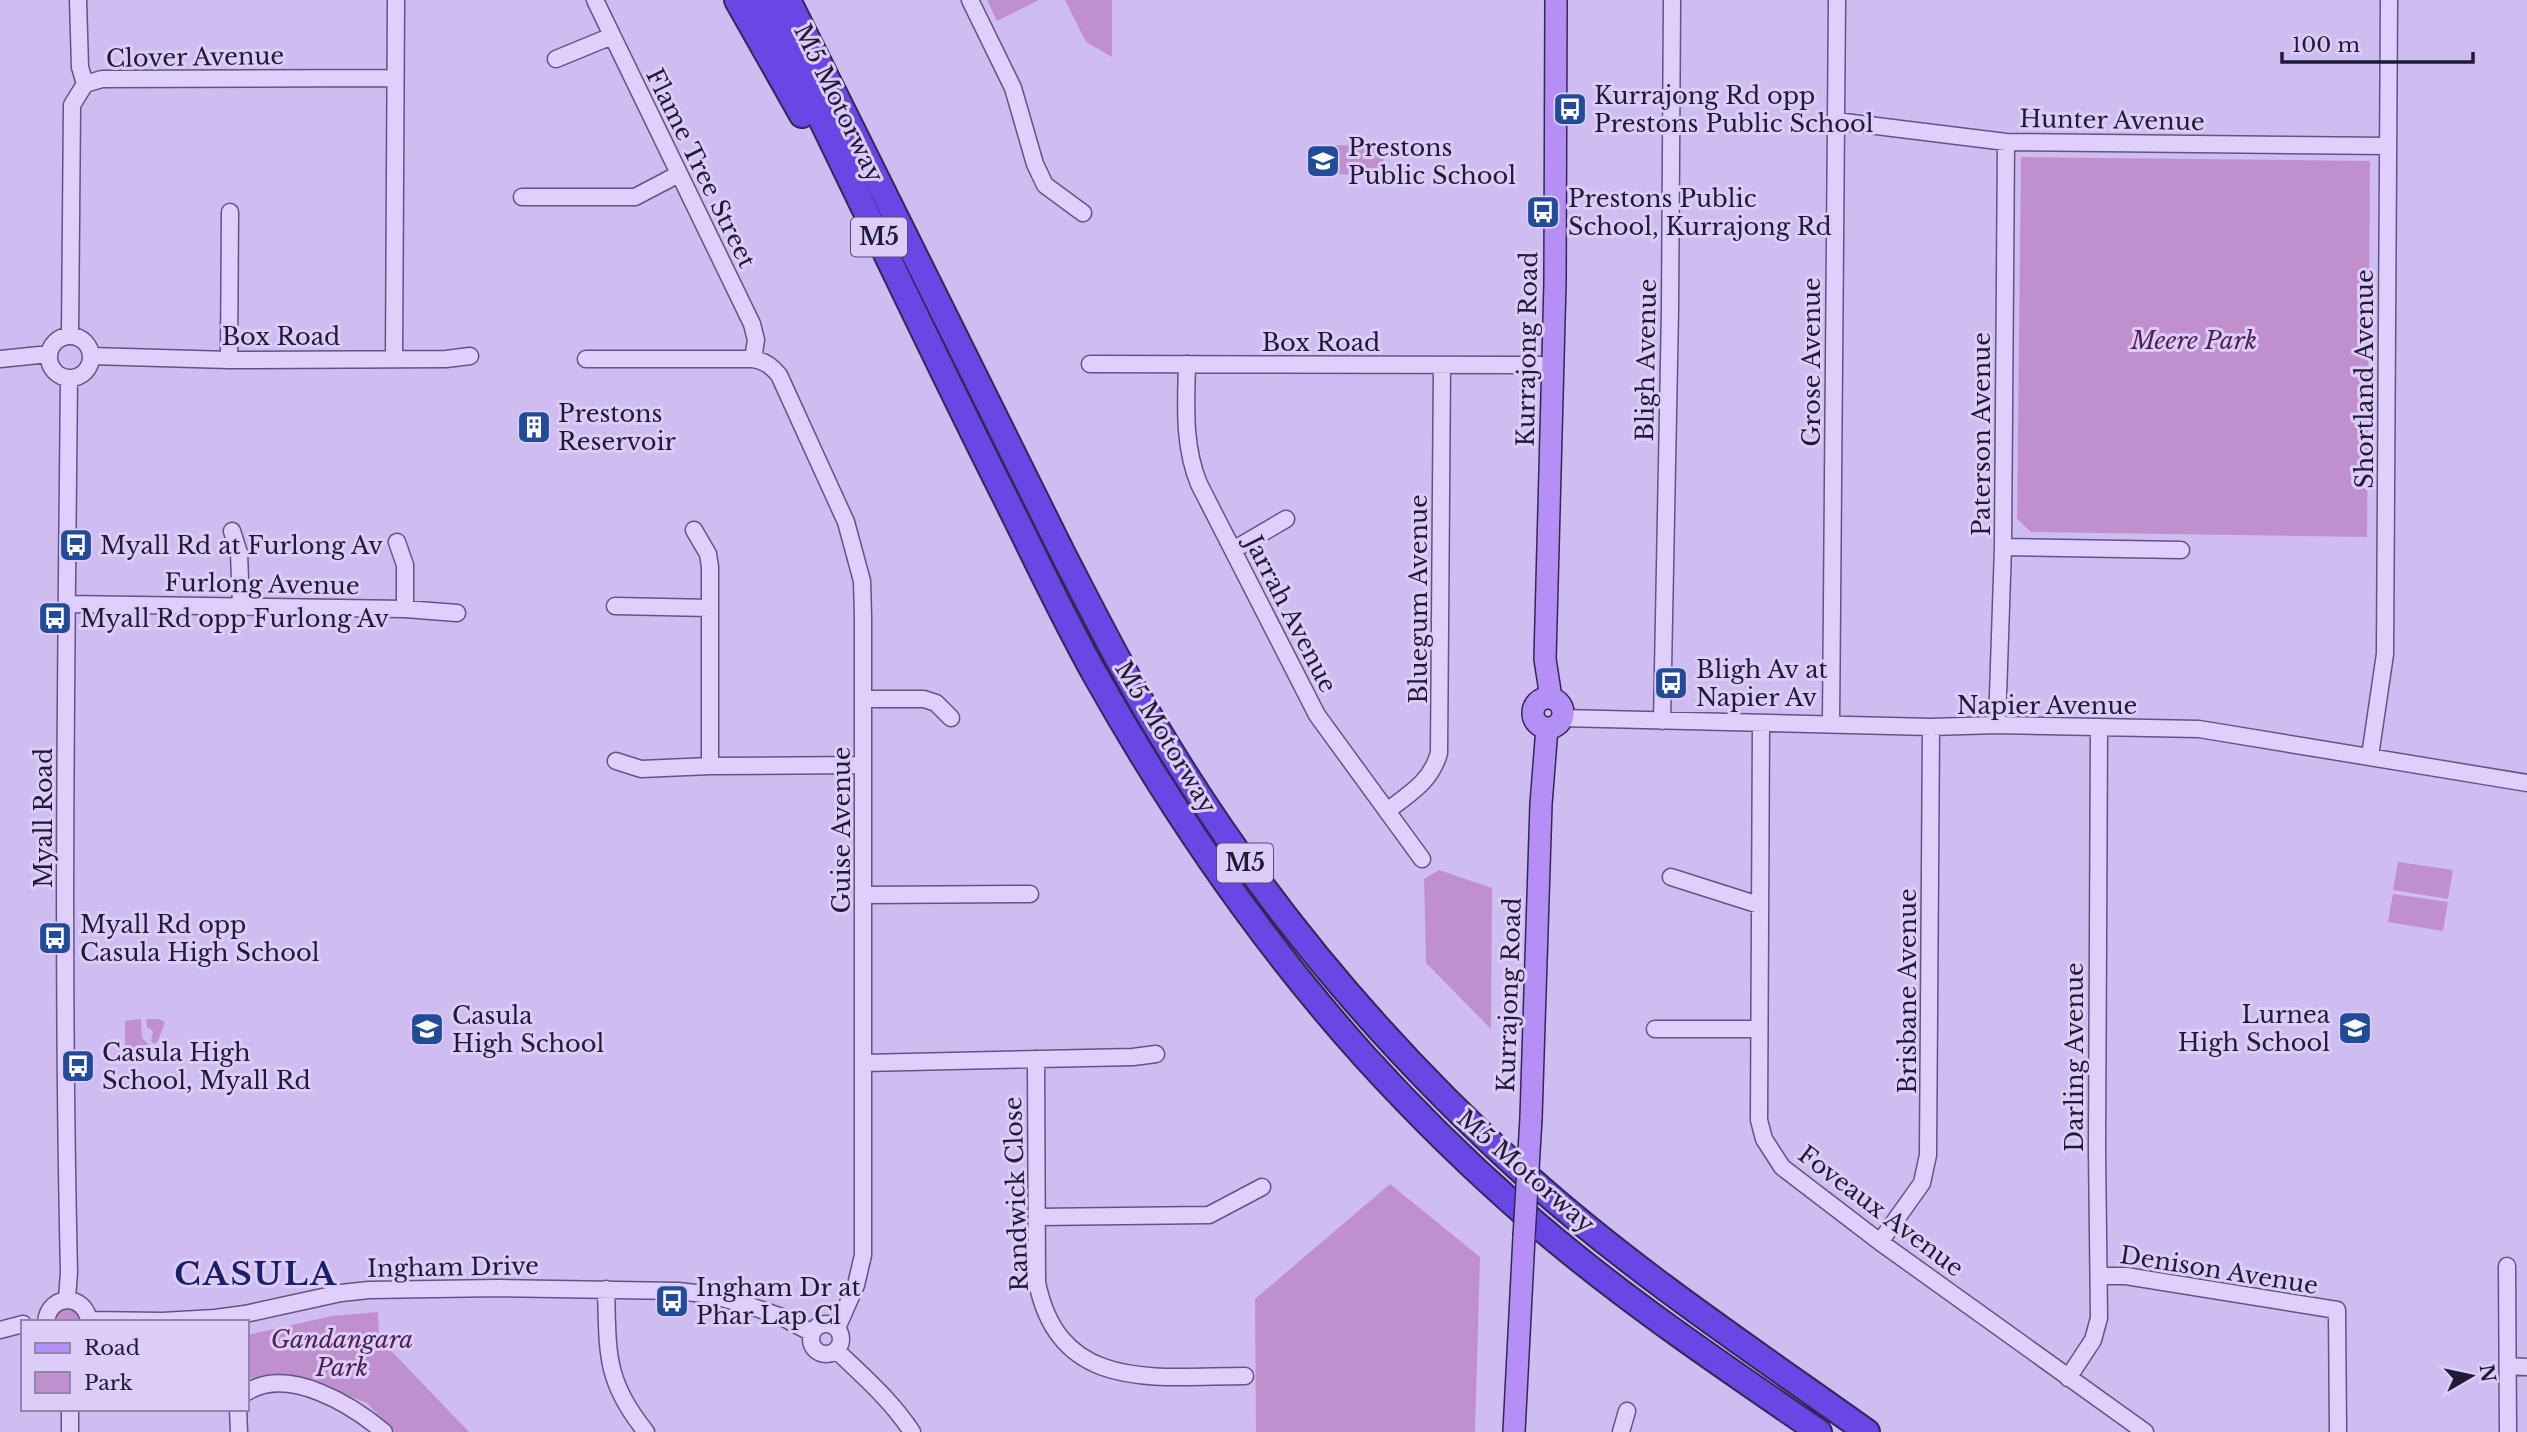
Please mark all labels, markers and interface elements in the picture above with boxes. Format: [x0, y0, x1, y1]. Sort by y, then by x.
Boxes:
street label: M5 Motorway [788, 19, 890, 187]
scale bar [2282, 21, 2473, 65]
text: 100 m [2292, 32, 2360, 58]
street label: Clover Avenue [106, 41, 284, 73]
street label: Flame Tree Street [640, 64, 762, 272]
place label: Kurrajong Rd opp Prestons Public School [1594, 81, 1874, 138]
bus stop icon: Kurrajong Rd opp Prestons Public School [1551, 90, 1589, 128]
street label: Hunter Avenue [2019, 104, 2205, 136]
place label: Prestons Public School [1348, 133, 1516, 190]
school or university icon: Prestons Public School [1304, 142, 1342, 180]
place label: Prestons Public School, Kurrajong Rd [1568, 184, 1832, 241]
bus stop icon: Prestons Public School, Kurrajong Rd [1524, 193, 1562, 231]
road number: M5 [851, 218, 907, 256]
street label: Kurrajong Road [1511, 251, 1543, 447]
street label: Shortland Avenue [2350, 269, 2379, 489]
street label: Grose Avenue [1797, 277, 1826, 447]
street label: Bligh Avenue [1630, 278, 1662, 442]
street label: Box Road [222, 322, 340, 351]
park label: Meere Park [2130, 326, 2257, 355]
street label: Box Road [1262, 328, 1380, 357]
street label: Paterson Avenue [1967, 332, 1996, 536]
place label: Prestons Reservoir [558, 399, 677, 456]
building icon: Prestons Reservoir [515, 408, 553, 446]
street label: Bluegum Avenue [1404, 494, 1433, 704]
bus stop icon: Myall Rd at Furlong Av [57, 526, 95, 564]
street label: Jarrah Avenue [1238, 528, 1343, 697]
place label: Myall Rd at Furlong Av [100, 531, 383, 560]
street label: Furlong Avenue [164, 568, 360, 600]
bus stop icon: Myall Rd opp Furlong Av [36, 599, 74, 637]
place label: Myall Rd opp Furlong Av [80, 604, 389, 633]
place label: Bligh Av at Napier Av [1696, 655, 1828, 712]
street label: M5 Motorway [1109, 656, 1223, 819]
bus stop icon: Bligh Av at Napier Av [1652, 664, 1690, 702]
street label: Napier Avenue [1957, 691, 2137, 720]
street label: Guise Avenue [827, 746, 856, 914]
street label: Myall Road [29, 748, 58, 888]
road number: M5 [1217, 844, 1273, 883]
street label: Brisbane Avenue [1893, 888, 1922, 1094]
street label: Kurrajong Road [1491, 897, 1527, 1093]
place label: Myall Rd opp Casula High School [80, 910, 320, 967]
bus stop icon: Myall Rd opp Casula High School [36, 919, 74, 957]
street label: Darling Avenue [2060, 962, 2089, 1152]
place label: Lurnea High School [2178, 1000, 2331, 1057]
place label: Casula High School [452, 1001, 604, 1058]
school or university icon: Lurnea High School [2336, 1009, 2374, 1047]
school or university icon: Casula High School [408, 1010, 446, 1048]
place label: Casula High School, Myall Rd [102, 1038, 311, 1095]
bus stop icon: Casula High School, Myall Rd [59, 1047, 97, 1085]
street label: Randwick Close [998, 1096, 1034, 1292]
street label: M5 Motorway [1451, 1103, 1601, 1239]
street label: Foveaux Avenue [1793, 1139, 1969, 1283]
street label: Denison Avenue [2118, 1240, 2320, 1300]
street label: Ingham Drive [367, 1251, 539, 1283]
district label: CASULA [174, 1254, 338, 1294]
place label: Ingham Dr at Phar Lap Cl [696, 1273, 861, 1330]
bus stop icon: Ingham Dr at Phar Lap Cl [653, 1282, 691, 1320]
legend [21, 1320, 248, 1411]
park label: Gandangara Park [271, 1325, 413, 1382]
text: Road [84, 1335, 140, 1361]
north arrow [2436, 1341, 2506, 1411]
text: N [2475, 1363, 2500, 1384]
text: Park [84, 1370, 133, 1396]

